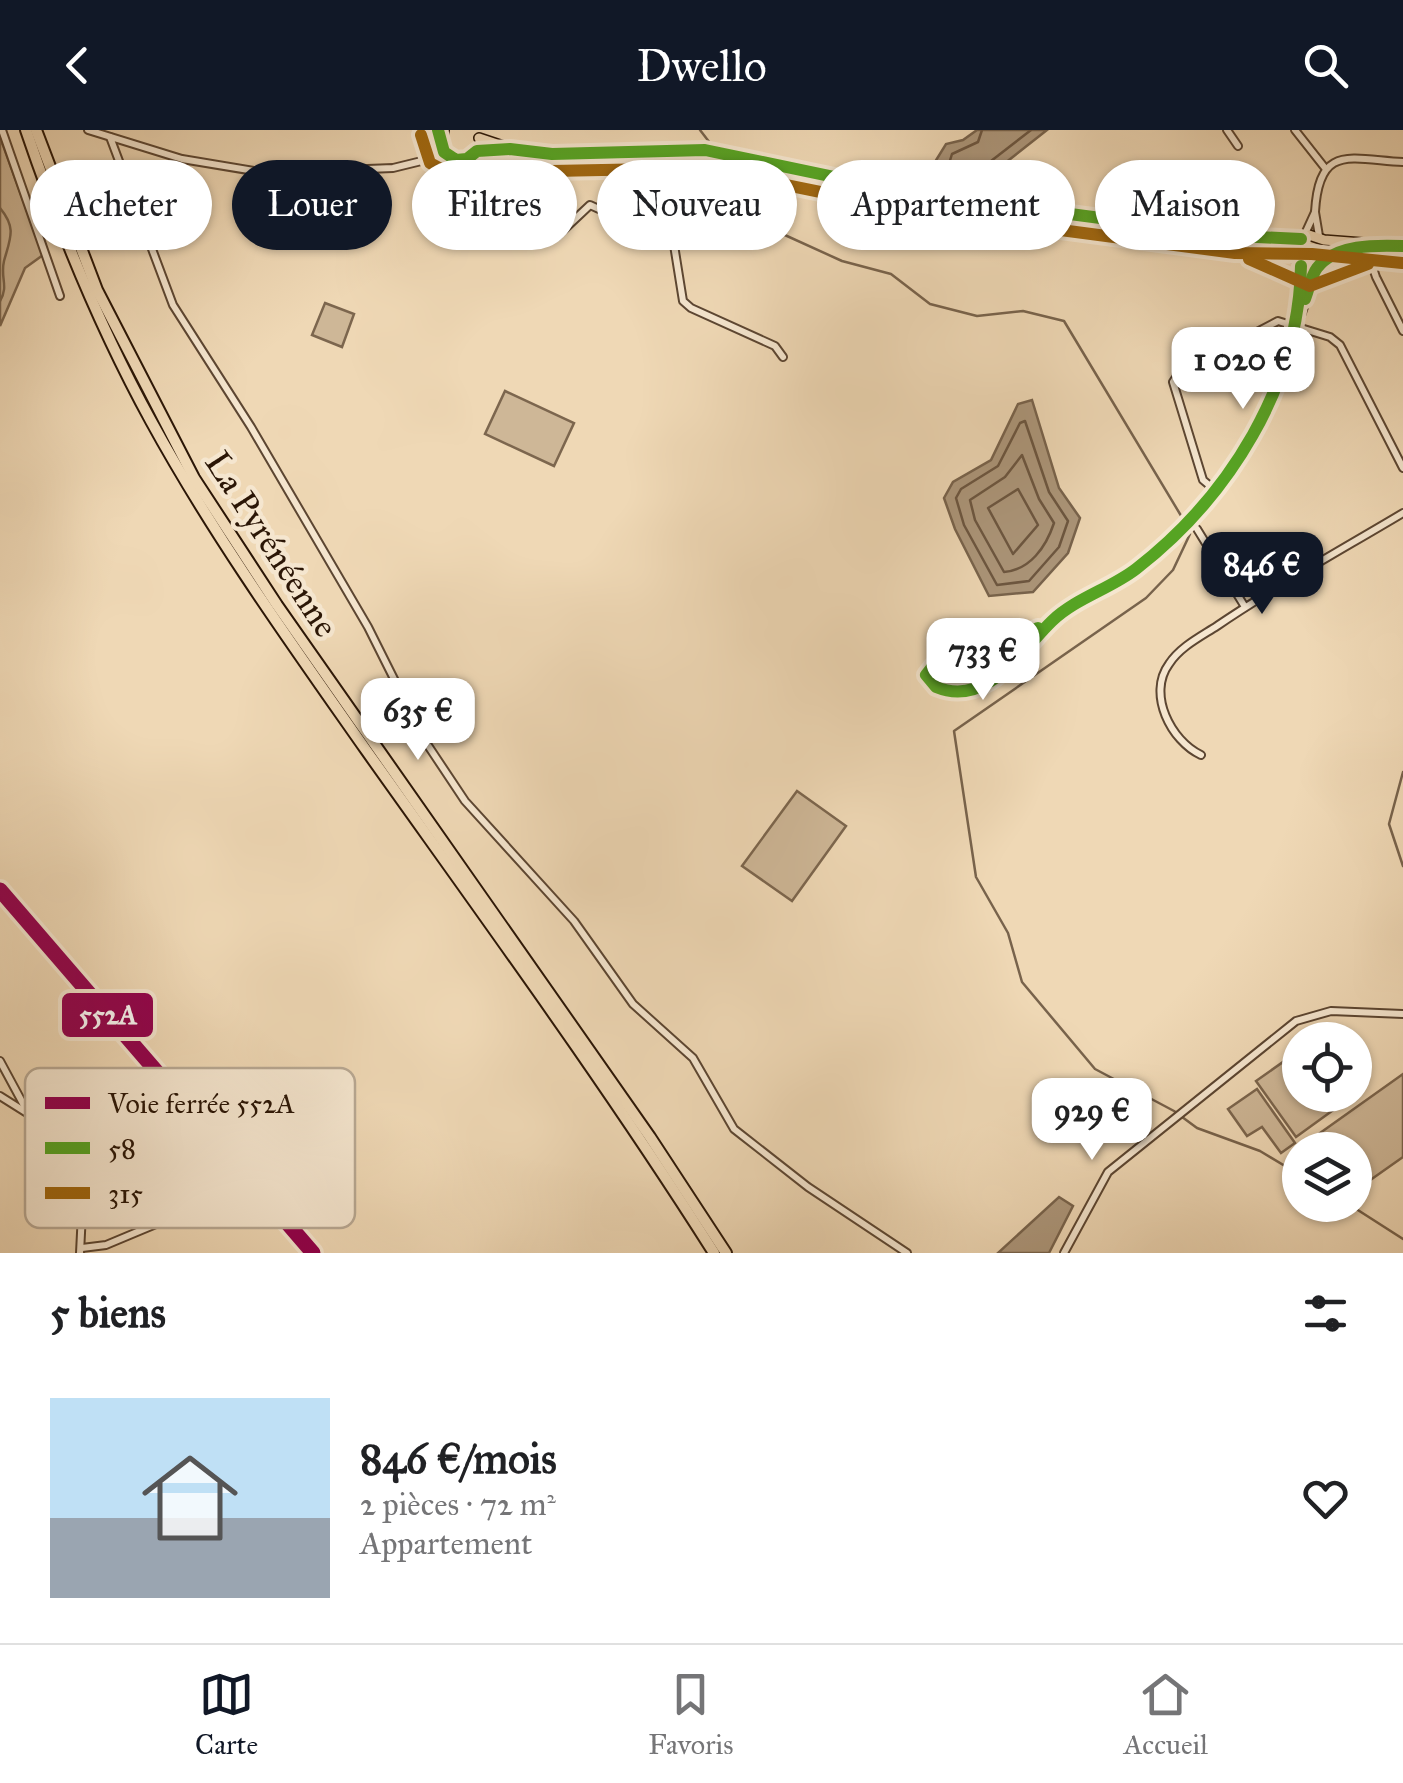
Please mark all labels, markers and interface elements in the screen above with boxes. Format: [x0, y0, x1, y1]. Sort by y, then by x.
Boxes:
icon: back [50, 38, 105, 93]
text: Dwello [636, 38, 767, 93]
icon: search [1298, 38, 1353, 93]
chip: Acheter [30, 160, 212, 250]
chip: Louer [232, 160, 392, 250]
chip: Filtres [412, 160, 577, 250]
chip: Nouveau [597, 160, 797, 250]
chip: Appartement [817, 160, 1075, 250]
chip: Maison [1095, 160, 1275, 250]
pin: 1 020 € [1151, 327, 1335, 412]
text: 1 020 € [1194, 340, 1292, 379]
street label: La Pyrénéenne [196, 443, 348, 645]
pin: 846 € [1192, 532, 1332, 617]
text: 846 € [1223, 545, 1301, 584]
pin: 733 € [913, 618, 1053, 703]
text: 733 € [949, 631, 1017, 670]
pin: 635 € [348, 678, 488, 763]
text: 635 € [383, 691, 453, 730]
line badge: 552A [60, 991, 155, 1039]
text: 552A [79, 997, 138, 1032]
map controls [1282, 1022, 1372, 1222]
button: locate [1282, 1022, 1372, 1112]
legend [25, 1068, 355, 1228]
pin: 929 € [1022, 1078, 1162, 1163]
text: Voie ferrée 552A [107, 1086, 295, 1121]
text: 929 € [1054, 1091, 1130, 1130]
text: 58 [108, 1131, 136, 1166]
button: layers [1282, 1132, 1372, 1222]
text: 315 [108, 1176, 143, 1211]
icon: filters [1298, 1286, 1353, 1341]
text: 5 biens [50, 1287, 166, 1339]
text: 846 €/mois [360, 1433, 557, 1485]
icon: home [130, 1438, 250, 1558]
icon: heart [1298, 1471, 1353, 1526]
text: 2 pièces · 72 m² [360, 1485, 556, 1524]
text: Appartement [360, 1524, 532, 1563]
tab: Carte [195, 1667, 258, 1762]
tab: Favoris [648, 1667, 733, 1762]
tab: Accueil [1124, 1667, 1208, 1762]

